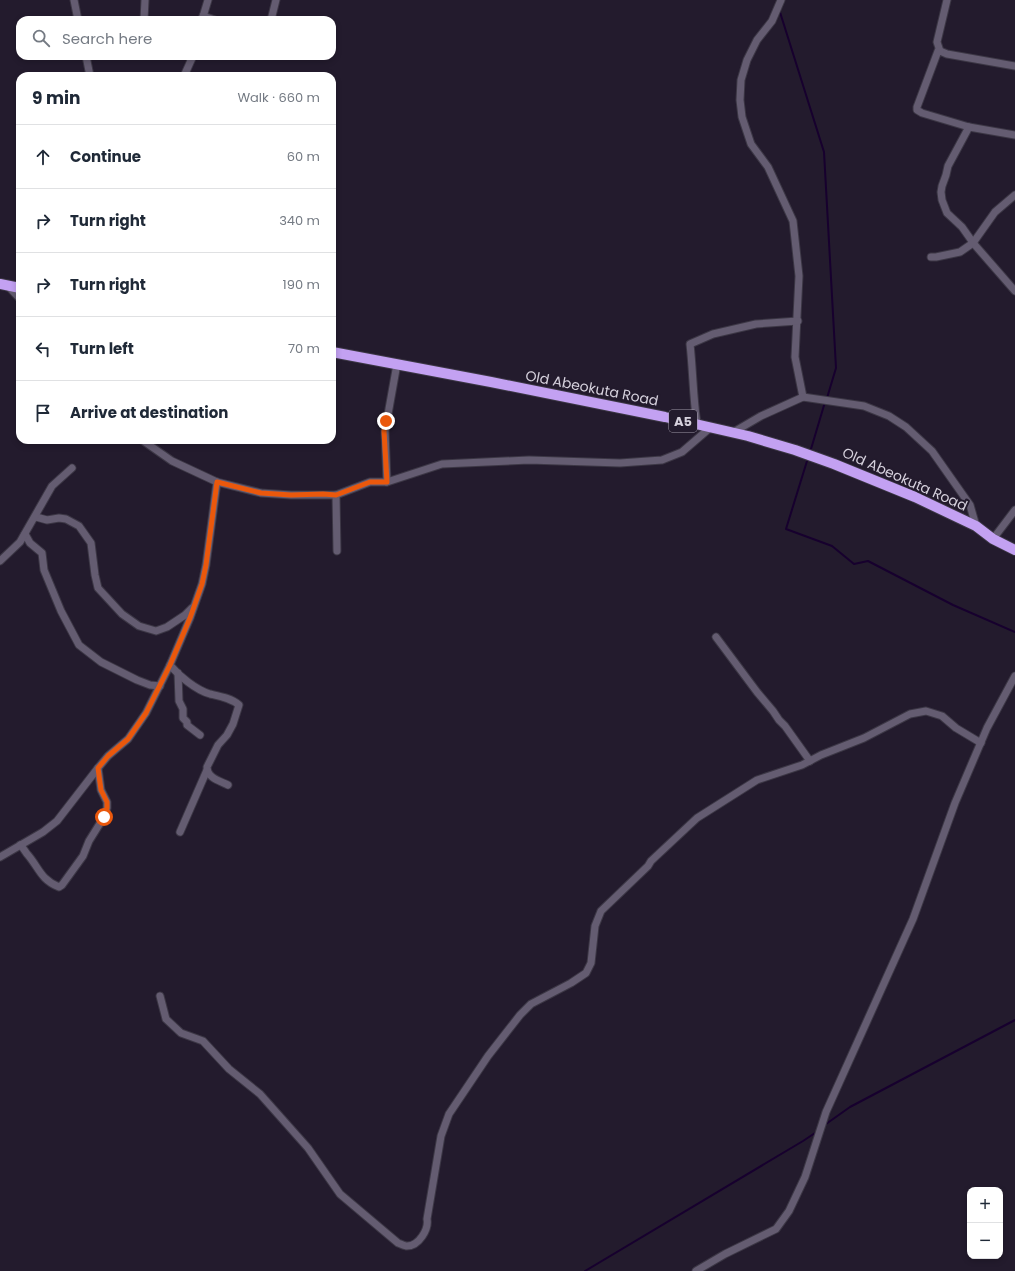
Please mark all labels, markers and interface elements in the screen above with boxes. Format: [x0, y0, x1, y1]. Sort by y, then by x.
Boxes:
search box [16, 16, 336, 60]
icon: search [30, 27, 52, 49]
text: Search here [62, 28, 152, 49]
text: 9 min [32, 86, 81, 110]
text: Walk · 660 m [237, 88, 320, 107]
icon: ahead [32, 146, 54, 168]
text: Continue [70, 146, 141, 167]
text: 60 m [287, 147, 320, 166]
icon: right [32, 210, 54, 232]
text: Turn right [70, 210, 146, 231]
text: 340 m [279, 211, 320, 230]
icon: right [32, 274, 54, 296]
text: Turn right [70, 274, 146, 295]
text: 190 m [283, 275, 320, 294]
icon: left [32, 338, 54, 360]
text: Turn left [70, 338, 134, 359]
text: 70 m [288, 339, 320, 358]
street label: Old Abeokuta Road [524, 365, 660, 411]
icon: arrive [32, 402, 54, 424]
text: Arrive at destination [70, 402, 228, 423]
road number: A5 [669, 410, 697, 432]
route end [377, 412, 395, 430]
street label: Old Abeokuta Road [839, 442, 971, 516]
route start [95, 808, 113, 826]
map controls [967, 1187, 1003, 1259]
button: + [967, 1187, 1003, 1223]
button: − [967, 1223, 1003, 1259]

